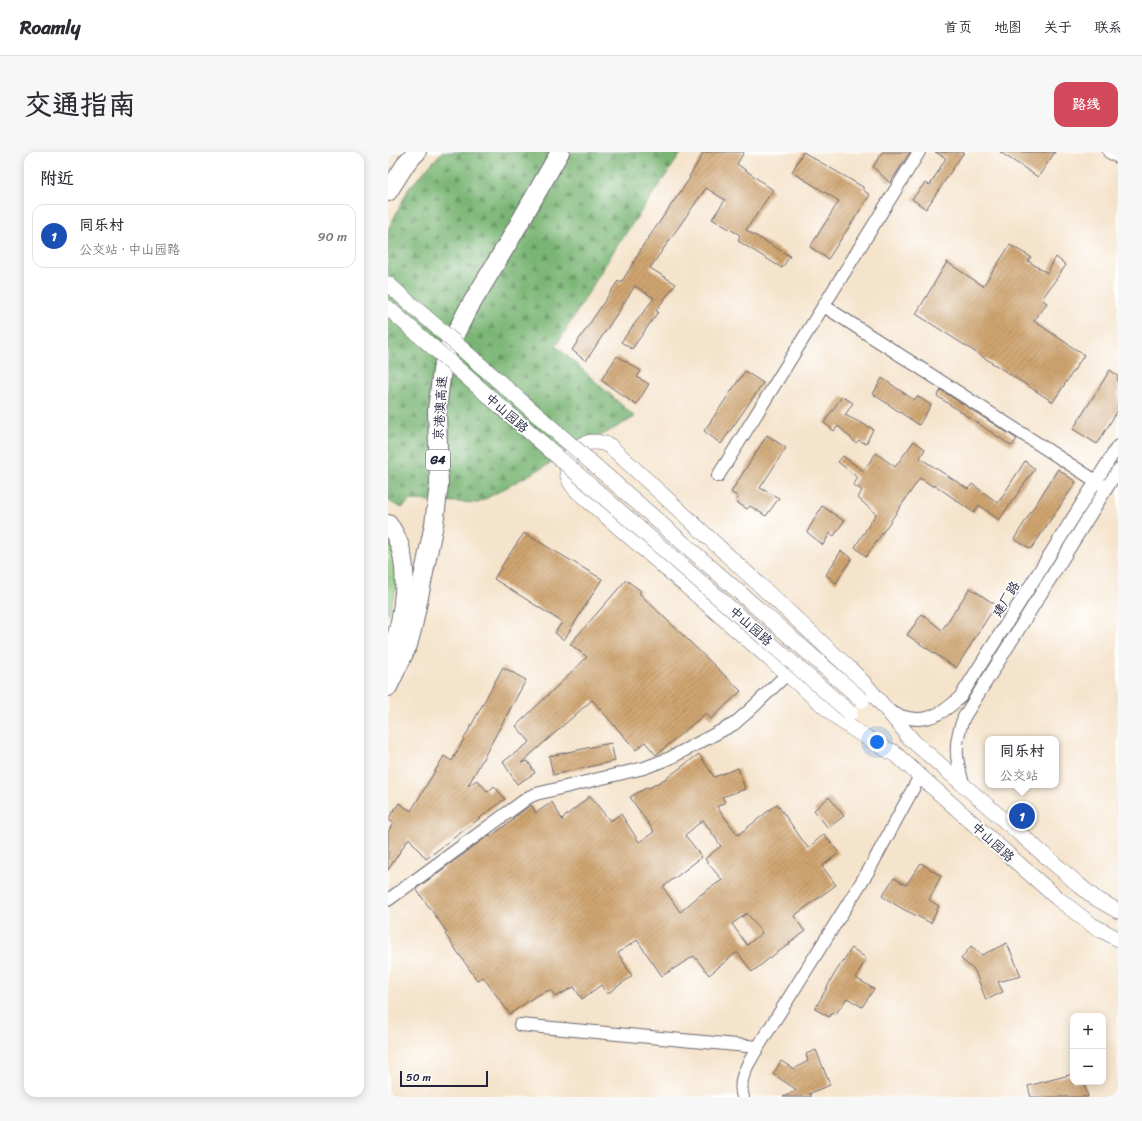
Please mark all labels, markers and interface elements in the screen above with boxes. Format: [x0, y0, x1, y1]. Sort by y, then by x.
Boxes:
text: Roamly [20, 11, 80, 44]
text: 首页 [944, 15, 972, 40]
text: 地图 [994, 15, 1022, 40]
text: 关于 [1044, 15, 1072, 40]
text: 联系 [1094, 15, 1122, 40]
text: 交通指南 [24, 80, 136, 129]
button: 路线 [1054, 82, 1118, 127]
text: 附近 [40, 163, 74, 193]
text: 同乐村 [79, 212, 124, 238]
text: 1 [51, 225, 57, 248]
text: 90 m [317, 225, 347, 248]
text: 公交站 · 中山园路 [79, 238, 180, 261]
street label: 京港澳高速 [426, 375, 454, 441]
street label: 中山园路 [480, 387, 534, 439]
road number: G4 [426, 450, 450, 470]
street label: 建厂路 [986, 576, 1026, 622]
street label: 中山园路 [724, 600, 778, 652]
your location [867, 732, 887, 752]
popup [985, 736, 1059, 788]
text: 同乐村 [999, 738, 1045, 764]
text: 公交站 [999, 764, 1039, 787]
pin: 1 [1009, 801, 1035, 831]
street label: 中山园路 [966, 816, 1020, 868]
map controls [1070, 1013, 1106, 1085]
button: + [1070, 1013, 1106, 1049]
button: − [1070, 1049, 1106, 1085]
text: 50 m [406, 1068, 431, 1087]
scale bar [400, 1069, 488, 1088]

